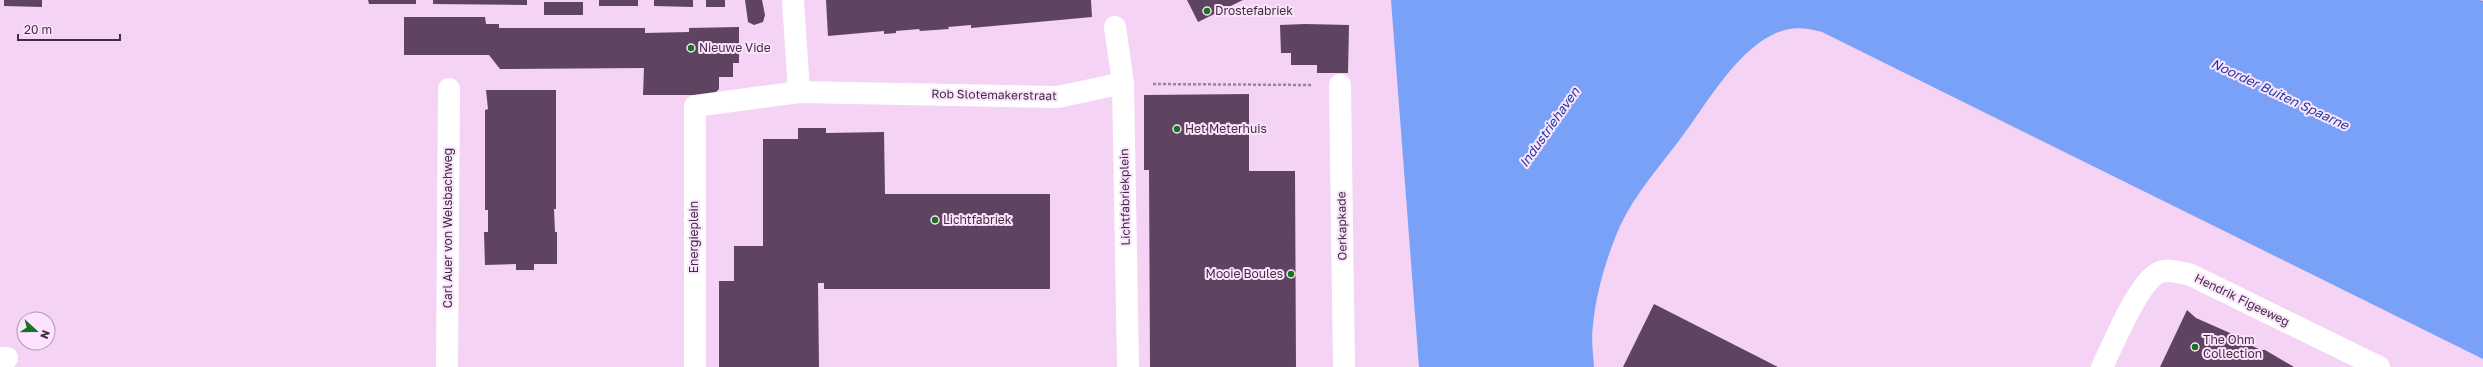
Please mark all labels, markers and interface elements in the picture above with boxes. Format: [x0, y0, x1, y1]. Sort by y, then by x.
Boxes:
place label: Drostefabriek [1215, 3, 1293, 18]
marker: Drostefabriek [1202, 6, 1212, 16]
scale bar [18, 16, 120, 42]
text: 20 m [24, 22, 52, 37]
place label: Nieuwe Vide [699, 40, 771, 55]
marker: Nieuwe Vide [686, 43, 696, 53]
water label: Noorder Buiten Spaarne [2209, 55, 2353, 134]
water label: Industriehaven [1516, 83, 1583, 170]
street label: Rob Slotemakerstraat [931, 86, 1057, 103]
place label: Het Meterhuis [1185, 121, 1267, 136]
marker: Het Meterhuis [1172, 124, 1182, 134]
street label: Carl Auer von Welsbachweg [440, 148, 455, 308]
street label: Lichtfabriekplein [1116, 148, 1133, 246]
street label: Oerkapkade [1333, 191, 1350, 261]
street label: Energieplein [686, 201, 701, 273]
place label: Lichtfabriek [943, 212, 1012, 227]
marker: Lichtfabriek [930, 215, 940, 225]
place label: Mooie Boules [1206, 266, 1283, 281]
marker: Mooie Boules [1286, 269, 1296, 279]
street label: Hendrik Figeeweg [2192, 270, 2292, 329]
north arrow [16, 311, 56, 351]
text: N [38, 329, 53, 341]
place label: The Ohm Collection [2203, 332, 2262, 361]
marker: The Ohm Collection [2190, 342, 2200, 352]

